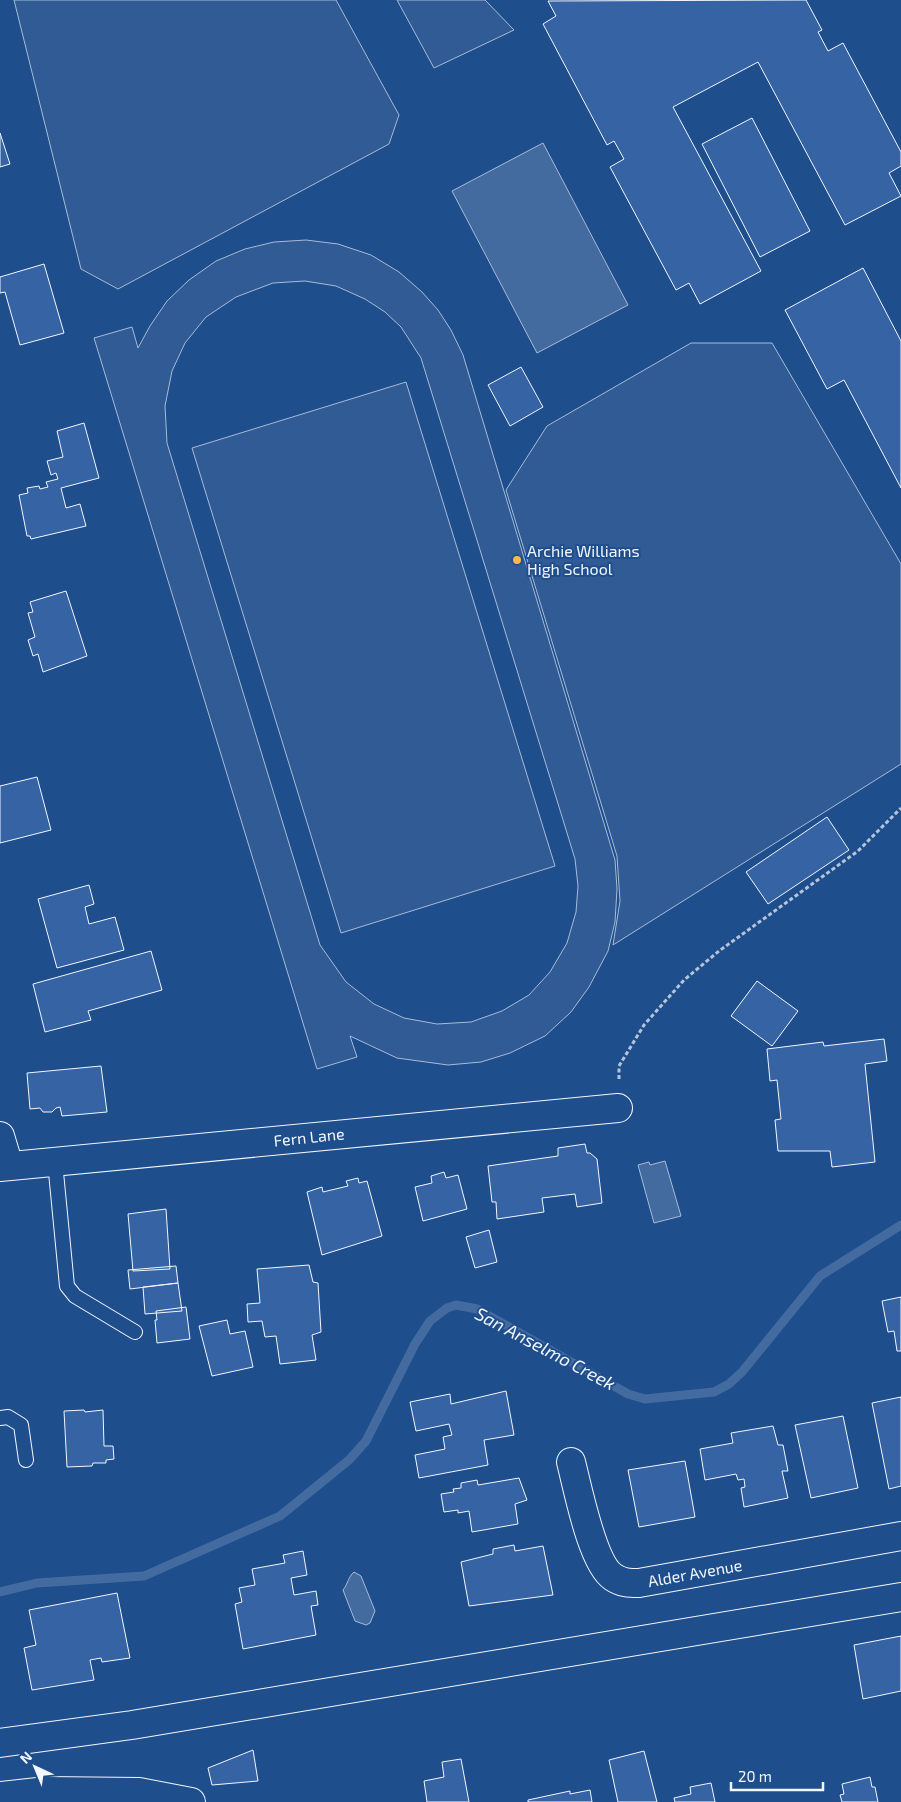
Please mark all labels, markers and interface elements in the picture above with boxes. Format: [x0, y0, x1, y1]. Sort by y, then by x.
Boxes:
place label: Archie Williams High School [527, 541, 640, 578]
marker: Archie Williams High School [511, 554, 523, 566]
street label: Fern Lane [273, 1123, 345, 1150]
water label: San Anselmo Creek [472, 1302, 619, 1394]
street label: Alder Avenue [646, 1555, 744, 1590]
north arrow [10, 1742, 60, 1792]
text: N [16, 1748, 35, 1767]
scale bar [731, 1760, 824, 1792]
text: 20 m [738, 1767, 772, 1785]

